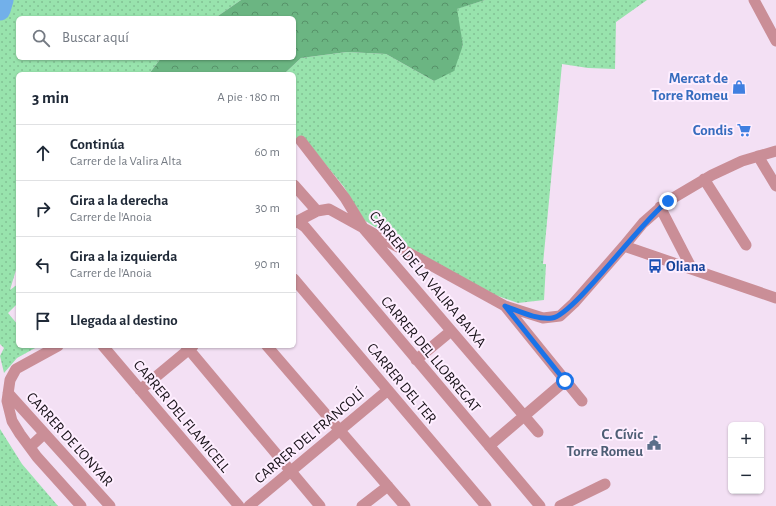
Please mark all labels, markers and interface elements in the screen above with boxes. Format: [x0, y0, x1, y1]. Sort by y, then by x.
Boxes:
search box [16, 16, 296, 60]
icon: search [30, 27, 52, 49]
text: Buscar aquí [62, 30, 129, 45]
place label: Mercat de Torre Romeu [652, 71, 728, 103]
shop icon: Mercat de Torre Romeu [731, 79, 747, 95]
text: 3 min [32, 89, 69, 106]
text: A pie · 180 m [217, 91, 280, 104]
supermarket icon: Condis [736, 122, 752, 138]
place label: Condis [693, 123, 733, 138]
text: Continúa [70, 137, 125, 152]
icon: ahead [32, 142, 54, 164]
text: 60 m [254, 146, 280, 159]
text: Carrer de la Valira Alta [70, 155, 182, 168]
route end [659, 192, 677, 210]
text: Gira a la derecha [70, 193, 169, 208]
icon: right [32, 198, 54, 220]
text: 30 m [255, 202, 280, 215]
street label: CARRER DE LA VALIRA BAIXA [366, 208, 489, 351]
text: Carrer de l'Anoia [70, 211, 152, 224]
text: Gira a la izquierda [70, 249, 177, 264]
icon: left [32, 254, 54, 276]
text: 90 m [254, 258, 280, 271]
bus stop icon: Oliana [647, 258, 663, 274]
place label: Oliana [666, 259, 706, 274]
text: Carrer de l'Anoia [70, 267, 152, 280]
street label: CARRER DEL LLOBREGAT [378, 294, 484, 415]
icon: arrive [32, 310, 54, 332]
text: Llegada al destino [70, 313, 178, 328]
street label: CARRER DEL TER [364, 340, 439, 426]
street label: CARRER DEL FLAMICELL [130, 357, 233, 476]
route start [556, 372, 574, 390]
street label: CARRER DEL FRANCOLÍ [250, 385, 367, 486]
street label: CARRER DE L'ONYAR [24, 389, 116, 489]
map controls [728, 422, 764, 494]
button: + [728, 422, 764, 458]
place label: C. Cívic Torre Romeu [567, 427, 643, 459]
public building icon: C. Cívic Torre Romeu [646, 435, 662, 451]
button: − [728, 458, 764, 494]

